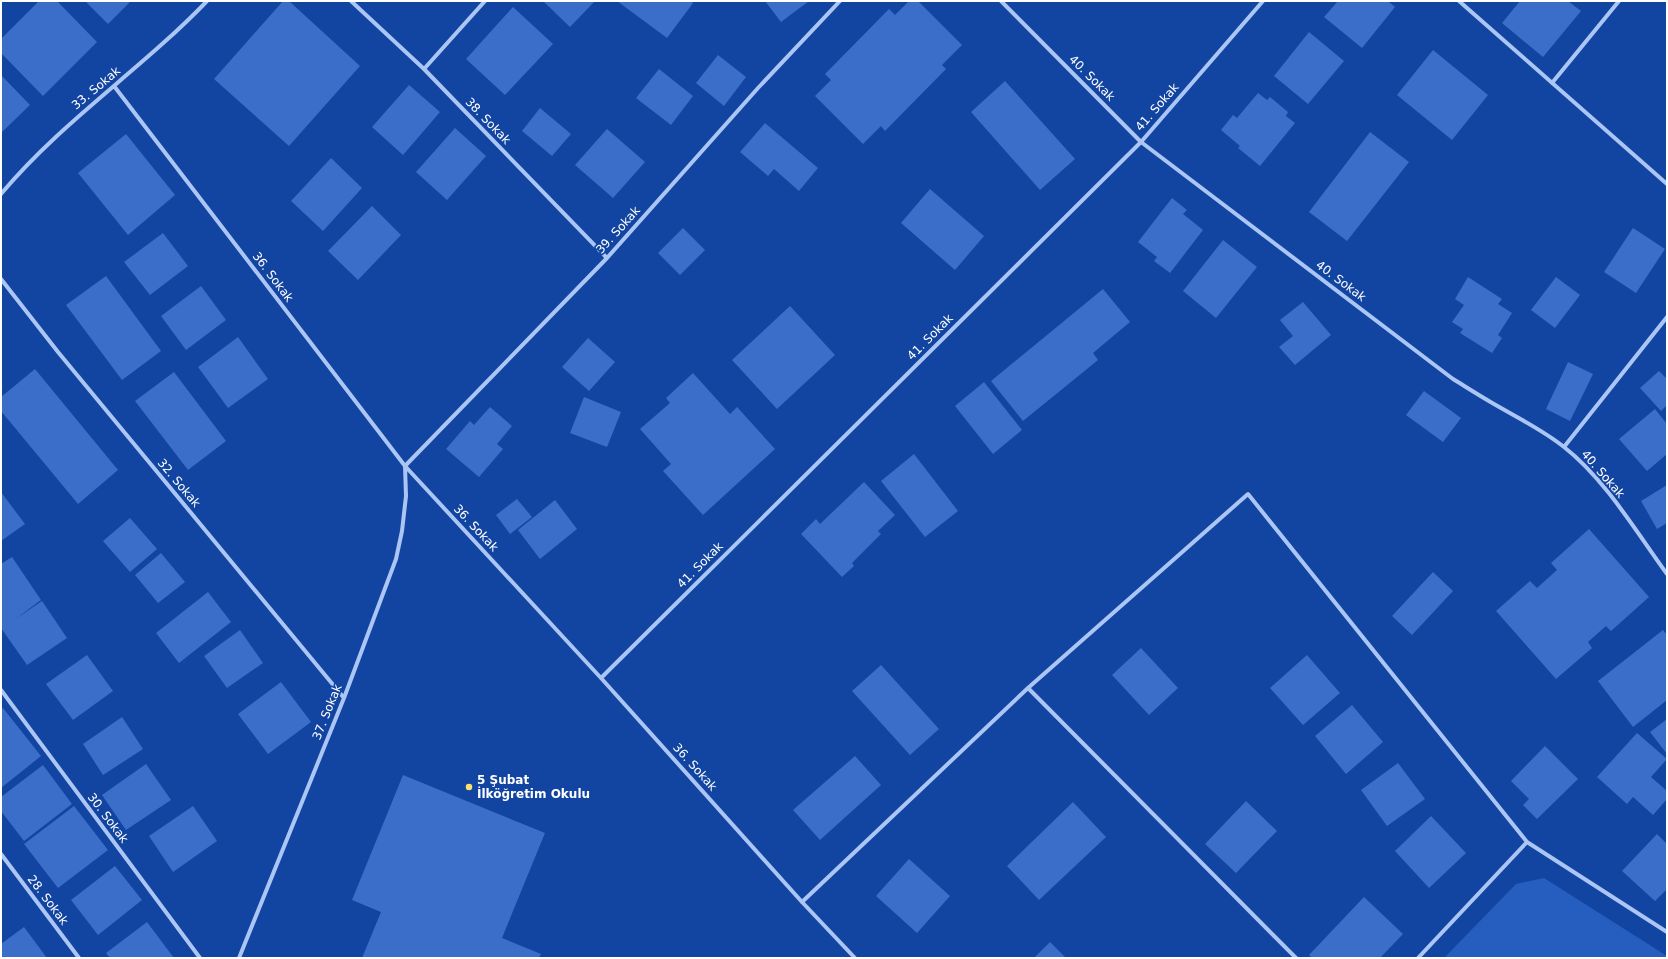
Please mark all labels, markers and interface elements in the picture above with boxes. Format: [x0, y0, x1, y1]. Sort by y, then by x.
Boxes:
street label: 40. Sokak [1066, 52, 1118, 104]
street label: 33. Sokak [69, 64, 123, 112]
street label: 41. Sokak [1132, 80, 1182, 134]
street label: 38. Sokak [463, 95, 514, 147]
street label: 39. Sokak [593, 203, 643, 257]
street label: 36. Sokak [250, 249, 296, 305]
street label: 40. Sokak [1313, 258, 1369, 304]
street label: 41. Sokak [904, 311, 956, 363]
street label: 40. Sokak [1578, 447, 1628, 501]
street label: 32. Sokak [155, 456, 203, 510]
street label: 36. Sokak [451, 502, 501, 554]
street label: 41. Sokak [674, 539, 726, 591]
street label: 37. Sokak [309, 682, 345, 742]
street label: 36. Sokak [670, 740, 720, 794]
place label: 5 Şubat İlköğretim Okulu [477, 773, 590, 801]
marker: 5 Şubat İlköğretim Okulu [464, 782, 474, 792]
street label: 30. Sokak [85, 790, 131, 846]
street label: 28. Sokak [25, 872, 71, 928]

